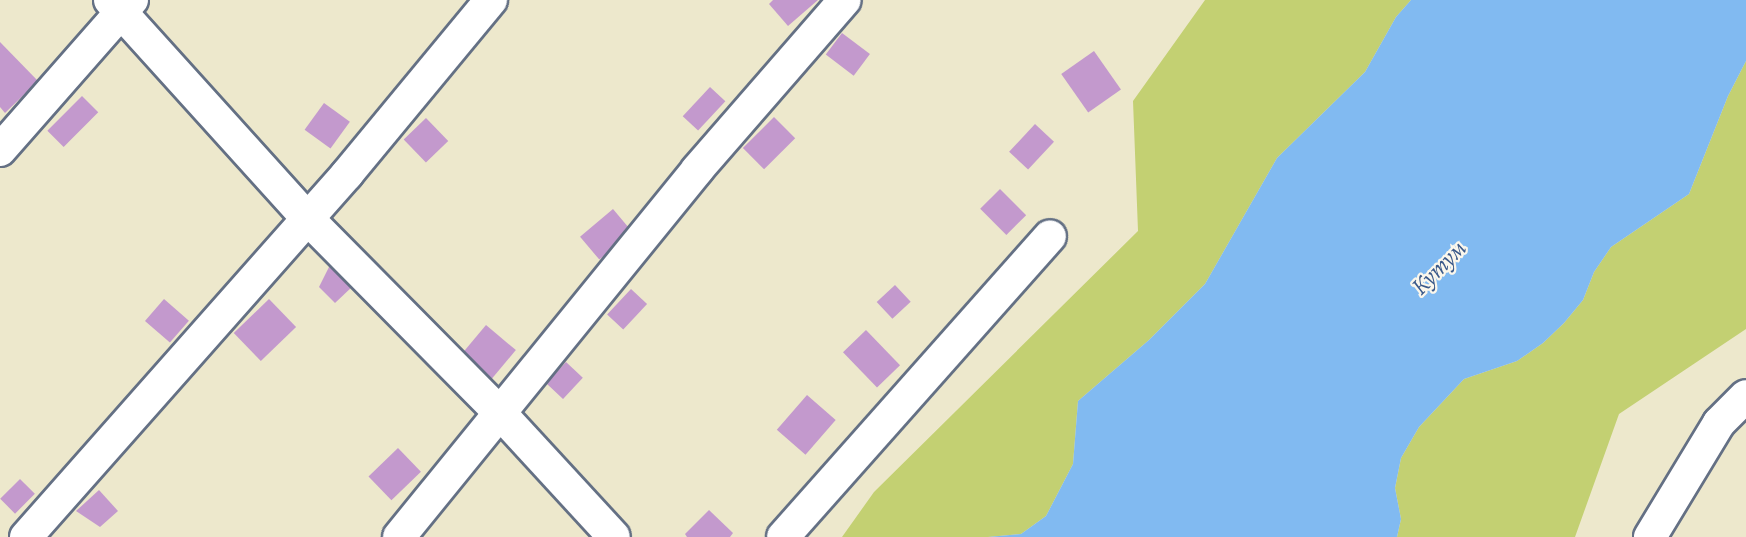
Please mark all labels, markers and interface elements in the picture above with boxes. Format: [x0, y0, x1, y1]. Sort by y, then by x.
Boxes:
water label: Кутум [1406, 235, 1472, 301]

